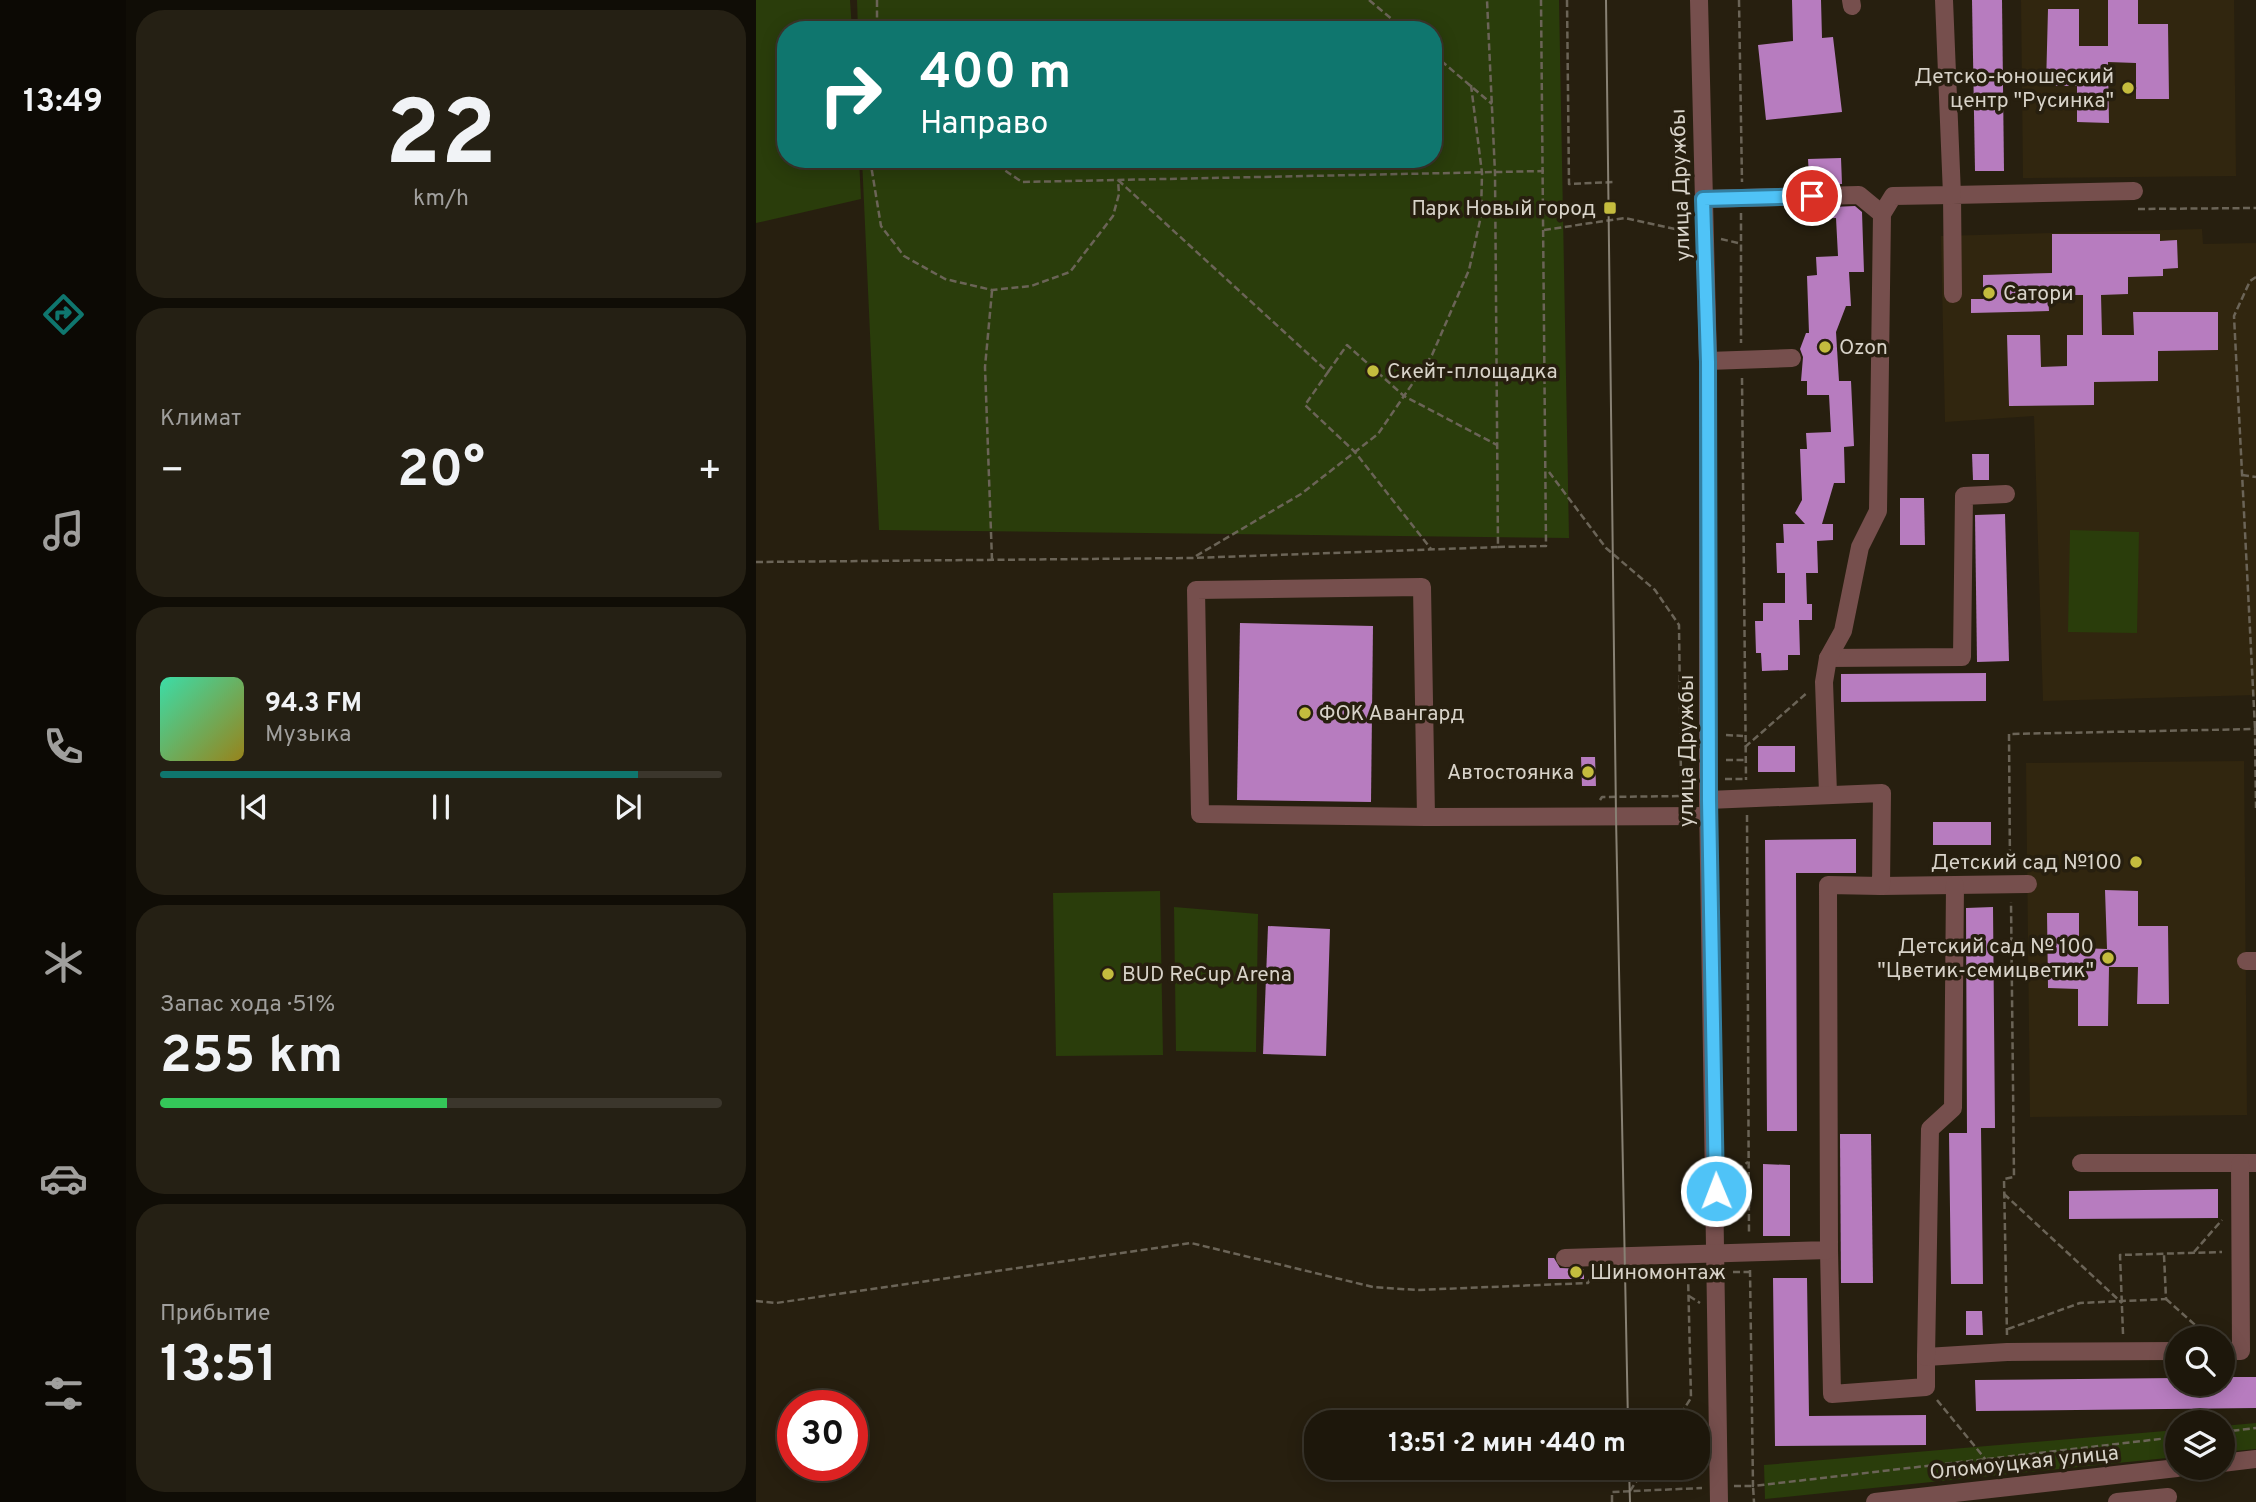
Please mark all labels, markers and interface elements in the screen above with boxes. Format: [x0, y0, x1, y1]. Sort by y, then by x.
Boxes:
text: 400 m [920, 44, 1071, 106]
icon: right [805, 49, 896, 140]
place label: Детско-юношеский центр "Русинка" [1914, 64, 2114, 115]
marker: Детско-юношеский центр "Русинка" [2120, 80, 2136, 96]
text: 22 [385, 82, 497, 197]
text: 13:49 [23, 83, 103, 123]
text: Направо [920, 105, 1048, 145]
street label: улица Дружбы [1665, 108, 1698, 262]
pin [1782, 166, 1842, 226]
icon: arrive [1793, 177, 1831, 215]
text: km/h [413, 185, 469, 214]
place label: Парк Новый город [1411, 196, 1596, 223]
marker: Парк Новый город [1602, 200, 1618, 216]
place label: Сатори [2003, 281, 2074, 308]
marker: Сатори [1981, 285, 1997, 301]
icon: directions [39, 290, 88, 339]
place label: Ozon [1839, 335, 1888, 362]
marker: Ozon [1817, 339, 1833, 355]
place label: Скейт-площадка [1387, 359, 1558, 386]
marker: Скейт-площадка [1365, 363, 1381, 379]
text: Климат [160, 405, 241, 434]
text: 20° [397, 439, 485, 505]
text: − [160, 448, 185, 497]
text: + [697, 448, 722, 497]
icon: music [39, 506, 88, 555]
street label: улица Дружбы [1674, 675, 1701, 827]
text: 94.3 FM [265, 688, 362, 721]
place label: ФОК Авангард [1319, 701, 1464, 728]
marker: ФОК Авангард [1297, 705, 1313, 721]
text: Музыка [265, 721, 351, 750]
icon: phone [39, 722, 88, 771]
place label: Автостоянка [1447, 760, 1574, 787]
marker: Автостоянка [1580, 764, 1596, 780]
icon: previous [235, 788, 273, 826]
icon: pause [422, 788, 460, 826]
icon: next [609, 788, 647, 826]
place label: Детский сад №100 [1931, 850, 2122, 877]
marker: Детский сад №100 [2128, 854, 2144, 870]
place label: Детский сад № 100 "Цветик-семицветик" [1877, 934, 2094, 985]
icon: climate [39, 938, 88, 987]
marker: Детский сад № 100 "Цветик-семицветик" [2100, 950, 2116, 966]
place label: BUD ReCup Arena [1122, 962, 1292, 989]
marker: BUD ReCup Arena [1100, 966, 1116, 982]
text: Запас хода · 51% [160, 991, 335, 1020]
text: 255 km [160, 1025, 343, 1091]
icon: car [39, 1154, 88, 1203]
position arrow [1679, 1154, 1753, 1228]
place label: Шиномонтаж [1590, 1260, 1726, 1287]
marker: Шиномонтаж [1568, 1264, 1584, 1280]
text: Прибытие [160, 1300, 270, 1329]
map controls [2165, 1326, 2235, 1480]
button: search [2165, 1326, 2235, 1396]
text: 13:51 [160, 1334, 277, 1400]
icon: filters [39, 1369, 88, 1418]
speed limit sign: 30 [777, 1390, 868, 1481]
button: layers [2165, 1410, 2235, 1480]
text: 13:51 · 2 мин · 440 m [1388, 1428, 1626, 1461]
street label: Оломоуцкая улица [1928, 1440, 2120, 1487]

